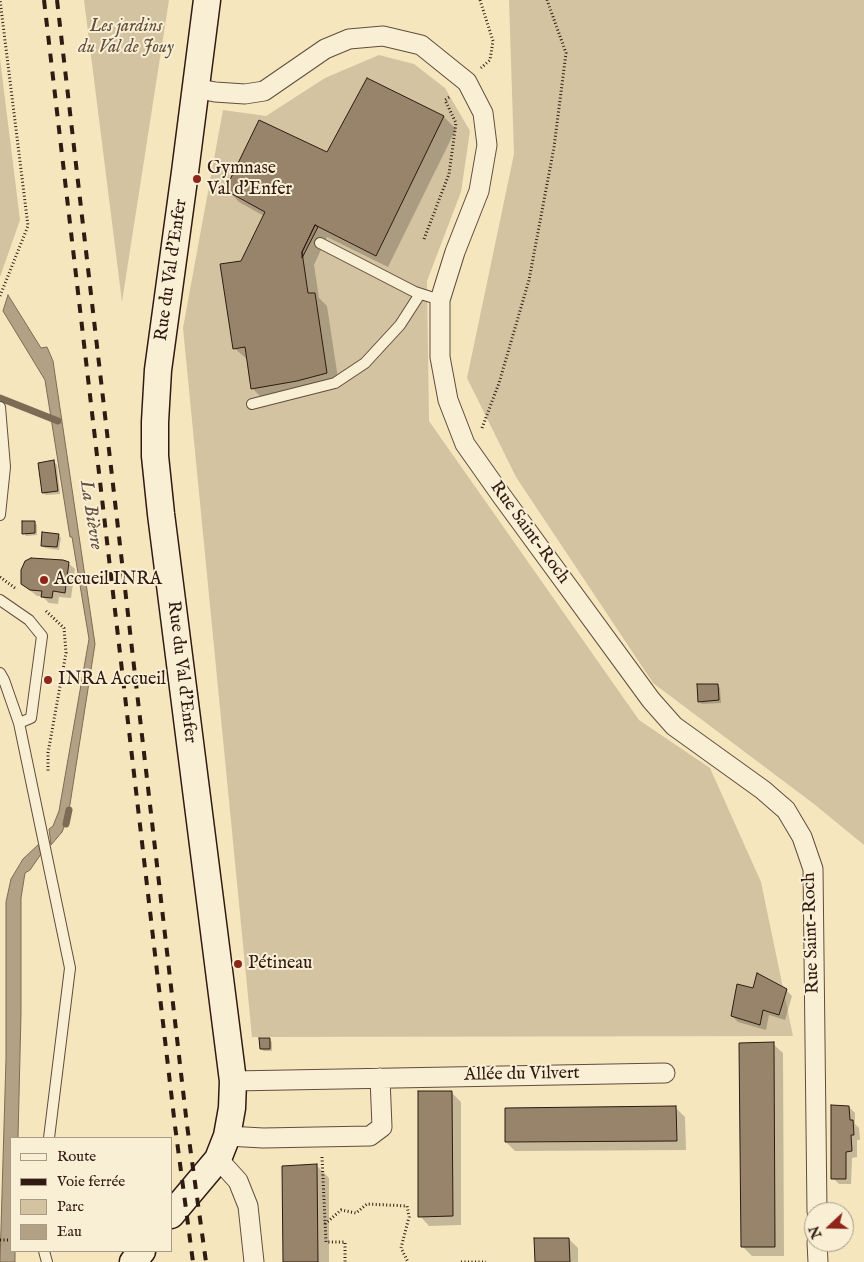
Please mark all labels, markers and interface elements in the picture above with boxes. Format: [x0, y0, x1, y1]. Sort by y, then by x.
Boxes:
park label: Les jardins du Val de Jouy [78, 16, 174, 58]
place label: Gymnase Val d'Enfer [207, 158, 292, 200]
marker: Gymnase Val d'Enfer [191, 173, 203, 185]
street label: Rue du Val d'Enfer [151, 198, 193, 342]
street label: Rue Saint-Roch [485, 477, 573, 589]
water label: La Bièvre [73, 479, 107, 551]
place label: Accueil INRA [54, 569, 162, 591]
marker: Accueil INRA [38, 574, 50, 586]
street label: Rue du Val d'Enfer [162, 600, 200, 744]
place label: INRA Accueil [58, 669, 166, 691]
marker: INRA Accueil [42, 674, 54, 686]
street label: Rue Saint-Roch [799, 872, 825, 994]
place label: Pétineau [248, 953, 312, 975]
marker: Pétineau [232, 958, 244, 970]
street label: Allée du Vilvert [464, 1063, 580, 1087]
legend [10, 1137, 172, 1252]
text: Route [57, 1147, 96, 1166]
text: Voie ferrée [57, 1172, 125, 1191]
text: Parc [57, 1197, 84, 1216]
north arrow [804, 1202, 854, 1252]
text: Eau [57, 1222, 82, 1241]
text: N [805, 1223, 827, 1241]

